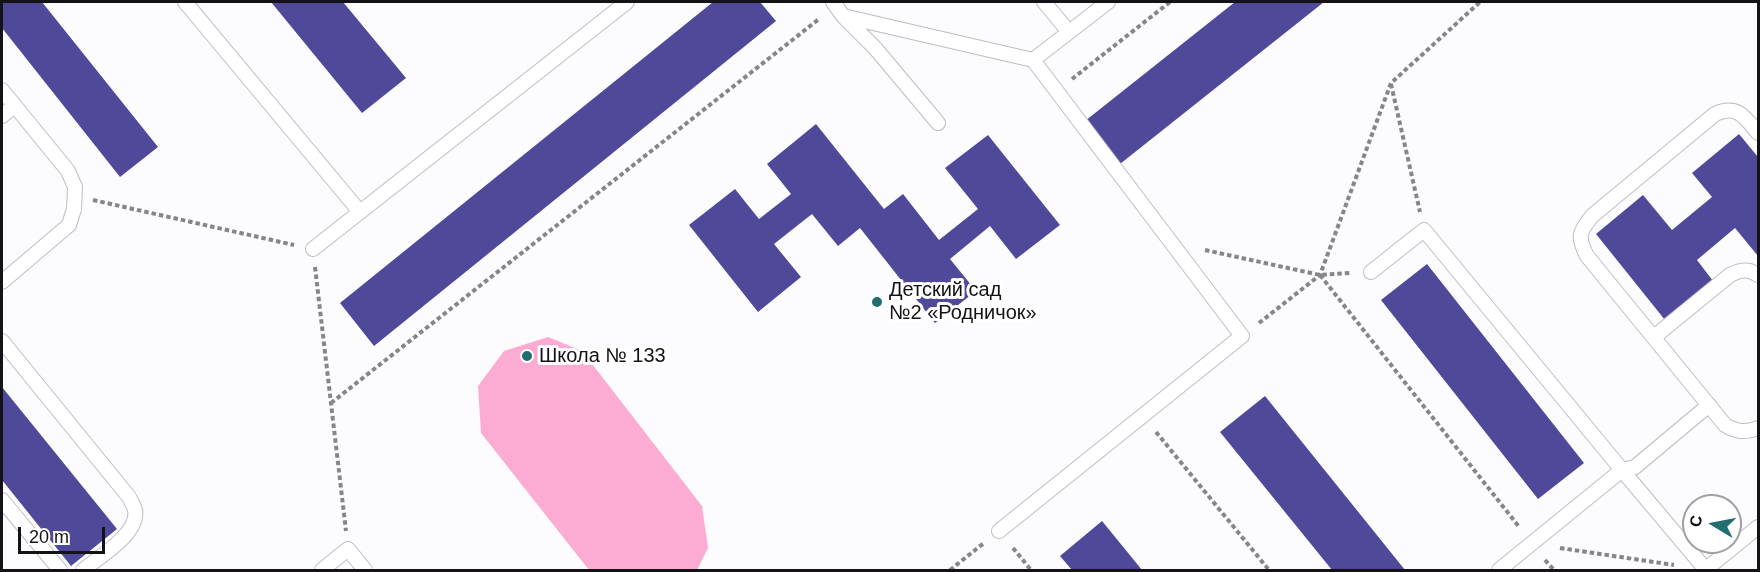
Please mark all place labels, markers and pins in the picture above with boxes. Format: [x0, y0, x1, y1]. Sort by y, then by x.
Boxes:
place label: Детский сад №2 «Родничок» [889, 278, 1037, 325]
marker: Детский сад №2 «Родничок» [870, 295, 884, 309]
place label: Школа № 133 [539, 344, 666, 368]
marker: Школа № 133 [520, 349, 534, 363]

